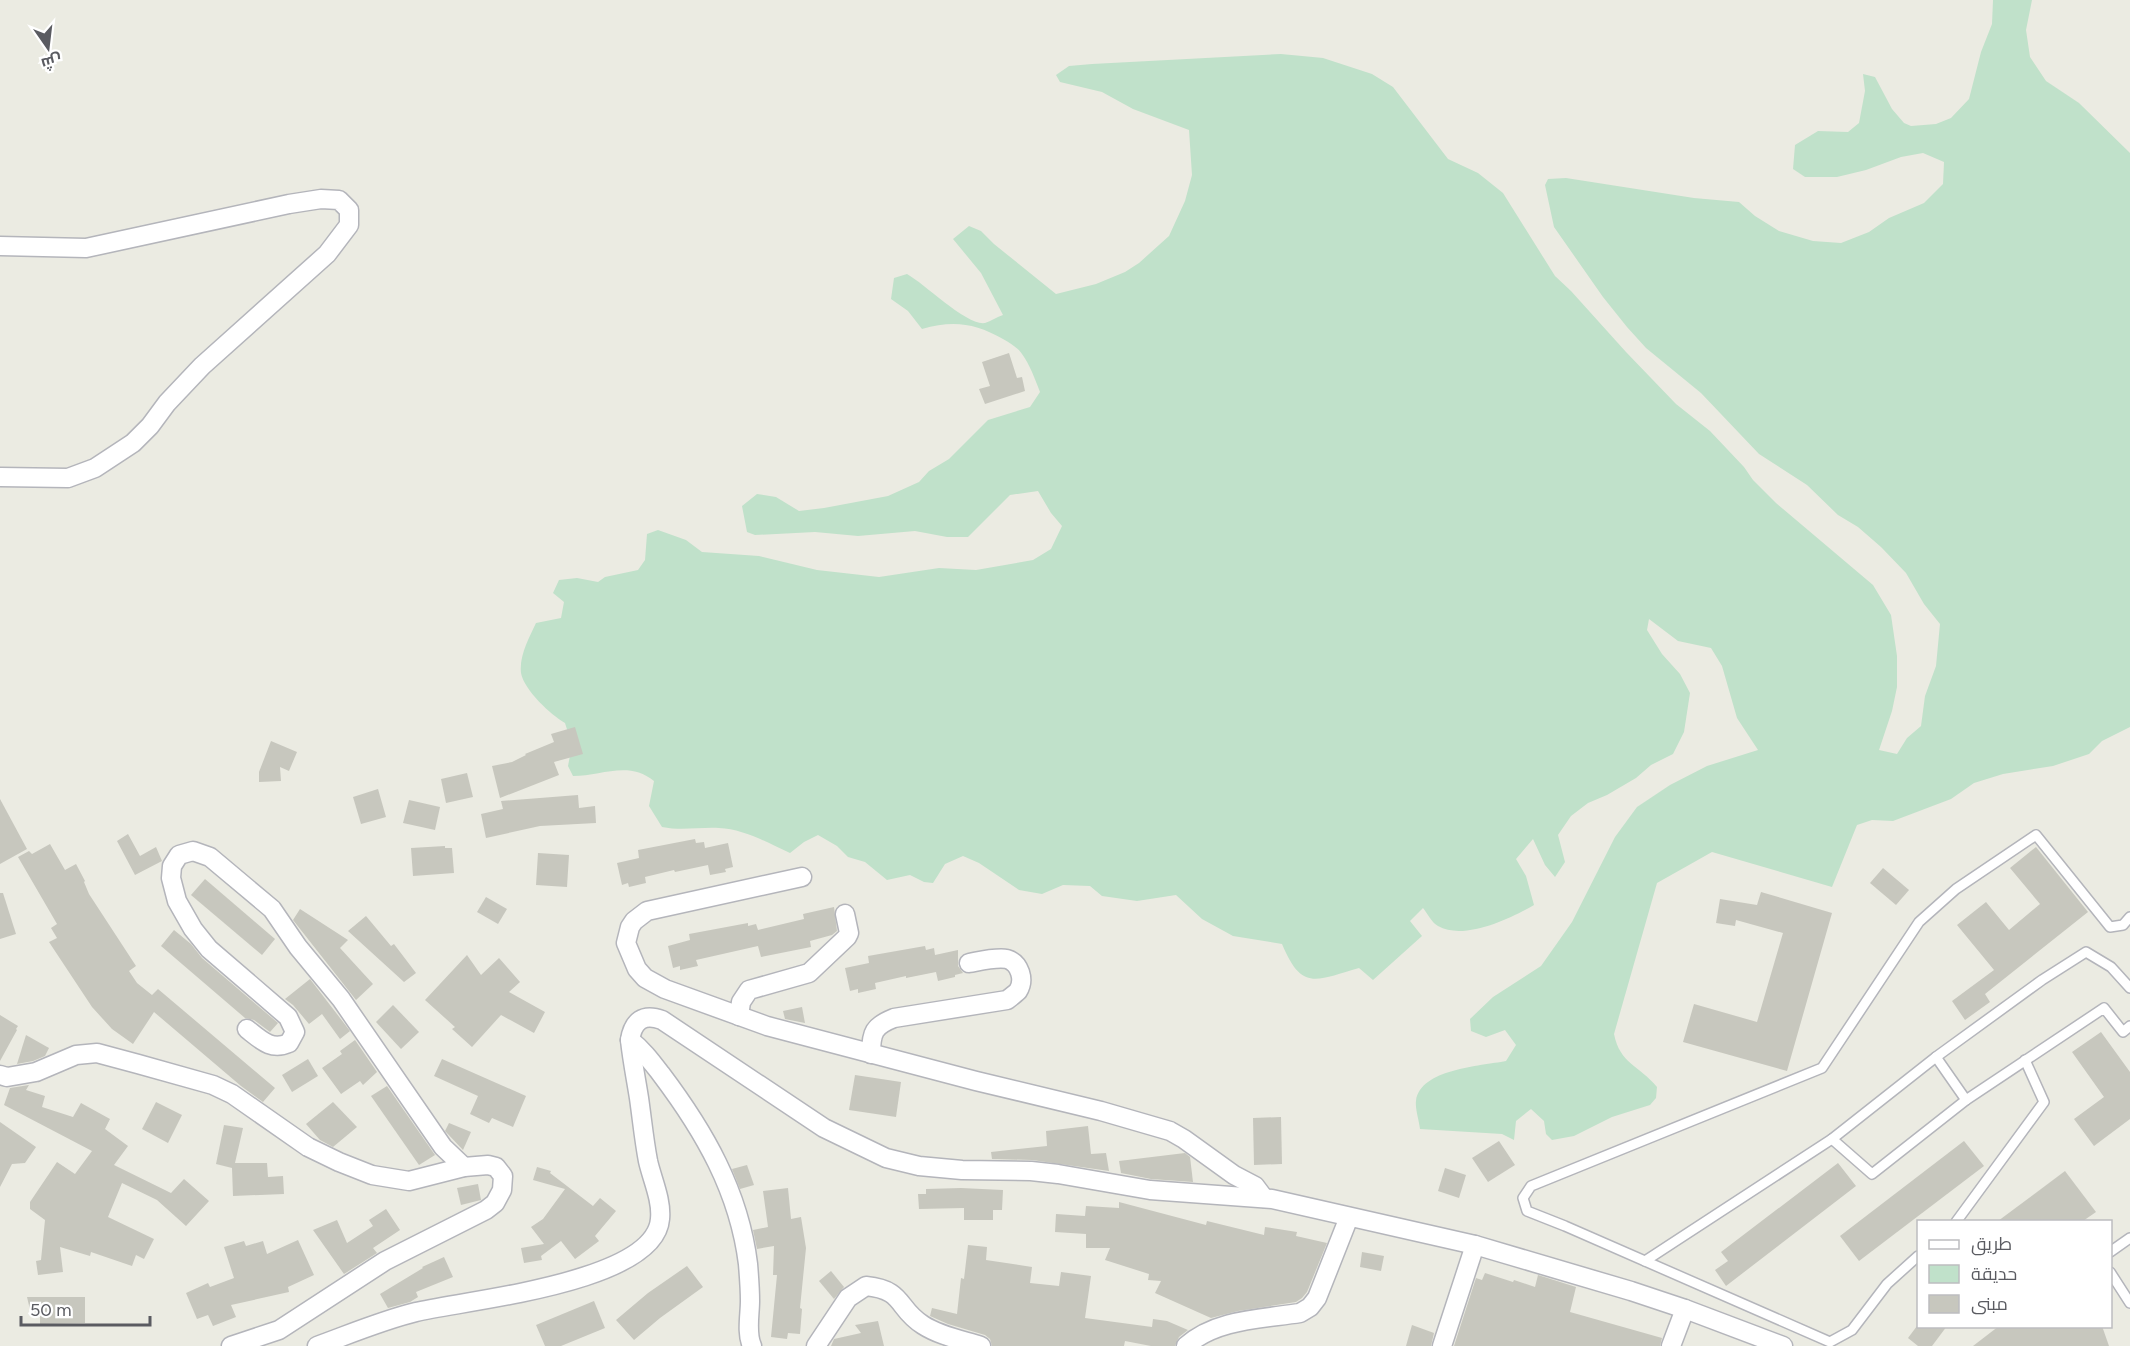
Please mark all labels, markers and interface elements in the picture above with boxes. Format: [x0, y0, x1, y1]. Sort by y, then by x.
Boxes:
north arrow [18, 18, 78, 78]
text: ش [39, 50, 64, 74]
legend [1917, 1220, 2112, 1328]
text: طريق [1971, 1233, 2012, 1256]
text: حديقة [1971, 1263, 2017, 1285]
scale bar [21, 1289, 150, 1327]
text: مبنى [1971, 1293, 2008, 1315]
text: 50 m [30, 1299, 72, 1321]

